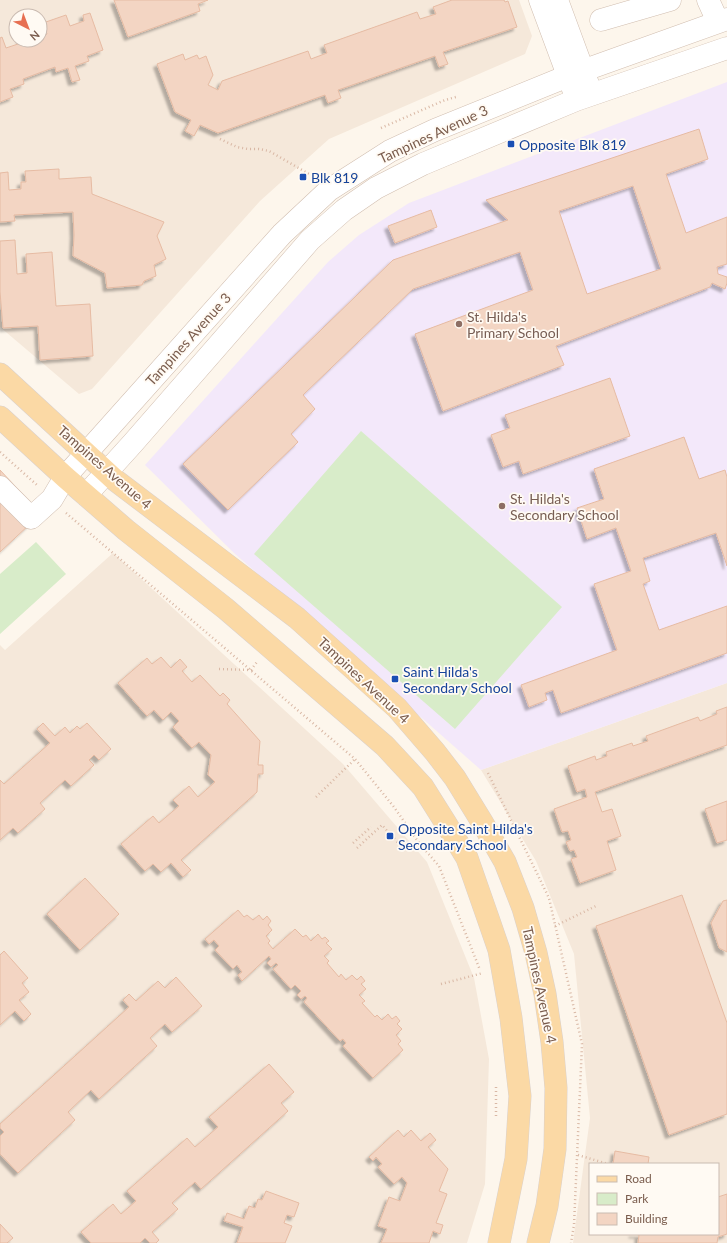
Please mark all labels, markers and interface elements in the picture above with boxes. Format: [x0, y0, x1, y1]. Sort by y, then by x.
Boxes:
north arrow [8, 8, 48, 48]
text: N [28, 28, 43, 43]
street label: Tampines Avenue 3 [376, 101, 490, 167]
place label: Opposite Blk 819 [519, 136, 626, 153]
marker: Opposite Blk 819 [506, 139, 516, 149]
place label: Blk 819 [311, 169, 358, 186]
marker: Blk 819 [298, 172, 308, 182]
street label: Tampines Avenue 3 [142, 289, 234, 389]
place label: St. Hilda's Primary School [467, 308, 559, 341]
marker: St. Hilda's Primary School [454, 319, 464, 329]
street label: Tampines Avenue 4 [55, 422, 155, 512]
place label: St. Hilda's Secondary School [510, 490, 619, 523]
marker: St. Hilda's Secondary School [497, 501, 507, 511]
street label: Tampines Avenue 4 [315, 633, 413, 727]
place label: Saint Hilda's Secondary School [403, 663, 512, 696]
marker: Saint Hilda's Secondary School [390, 674, 400, 684]
place label: Opposite Saint Hilda's Secondary School [398, 820, 533, 853]
marker: Opposite Saint Hilda's Secondary School [385, 831, 395, 841]
street label: Tampines Avenue 4 [519, 925, 561, 1045]
legend [589, 1163, 719, 1235]
text: Road [625, 1171, 652, 1186]
text: Park [625, 1191, 649, 1206]
text: Building [625, 1211, 668, 1226]

